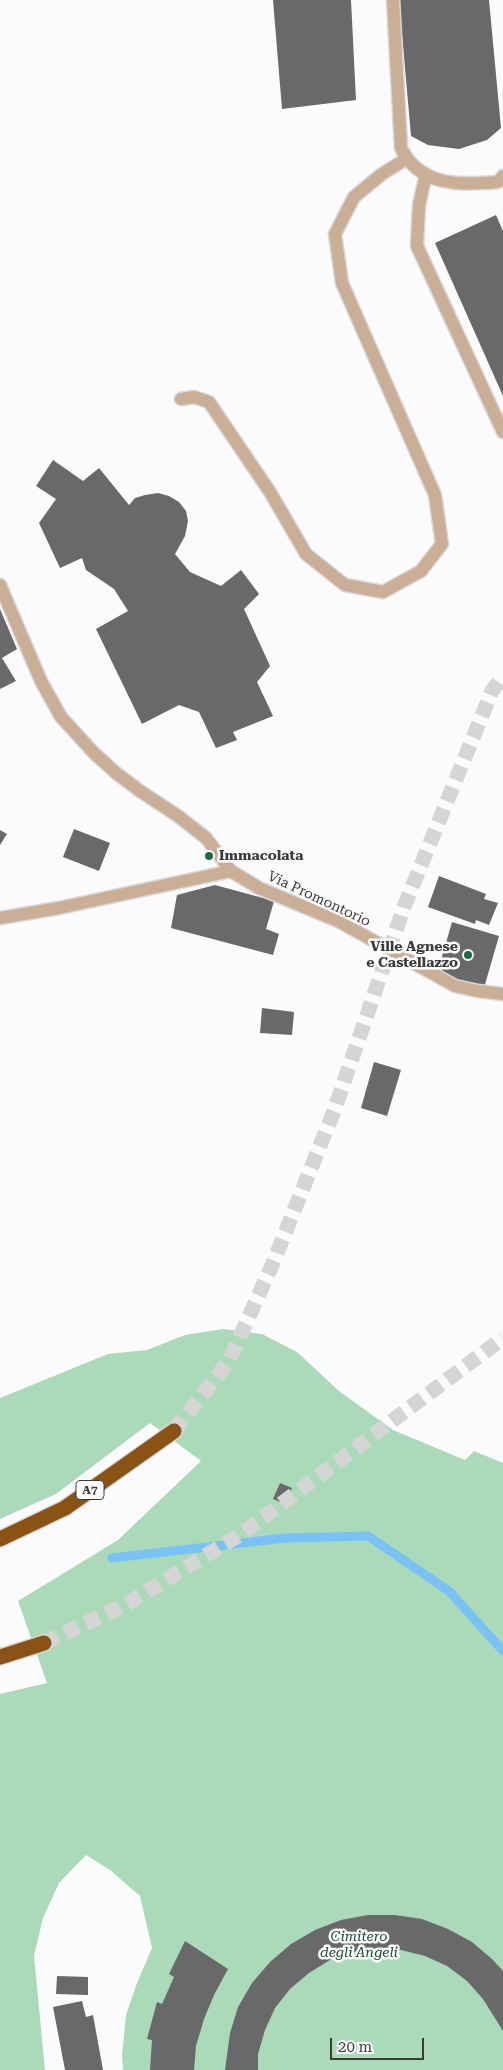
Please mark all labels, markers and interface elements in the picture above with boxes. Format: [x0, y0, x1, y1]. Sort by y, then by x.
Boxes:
place label: Immacolata [219, 848, 303, 864]
marker: Immacolata [203, 850, 215, 862]
street label: Via Promontorio [265, 868, 373, 930]
place label: Ville Agnese e Castellazzo [366, 939, 458, 972]
marker: Ville Agnese e Castellazzo [462, 949, 474, 961]
road number: A7 [76, 1480, 104, 1500]
park label: Cimitero degli Angeli [320, 1929, 398, 1961]
scale bar [333, 2028, 427, 2060]
text: 20 m [338, 2038, 372, 2056]

